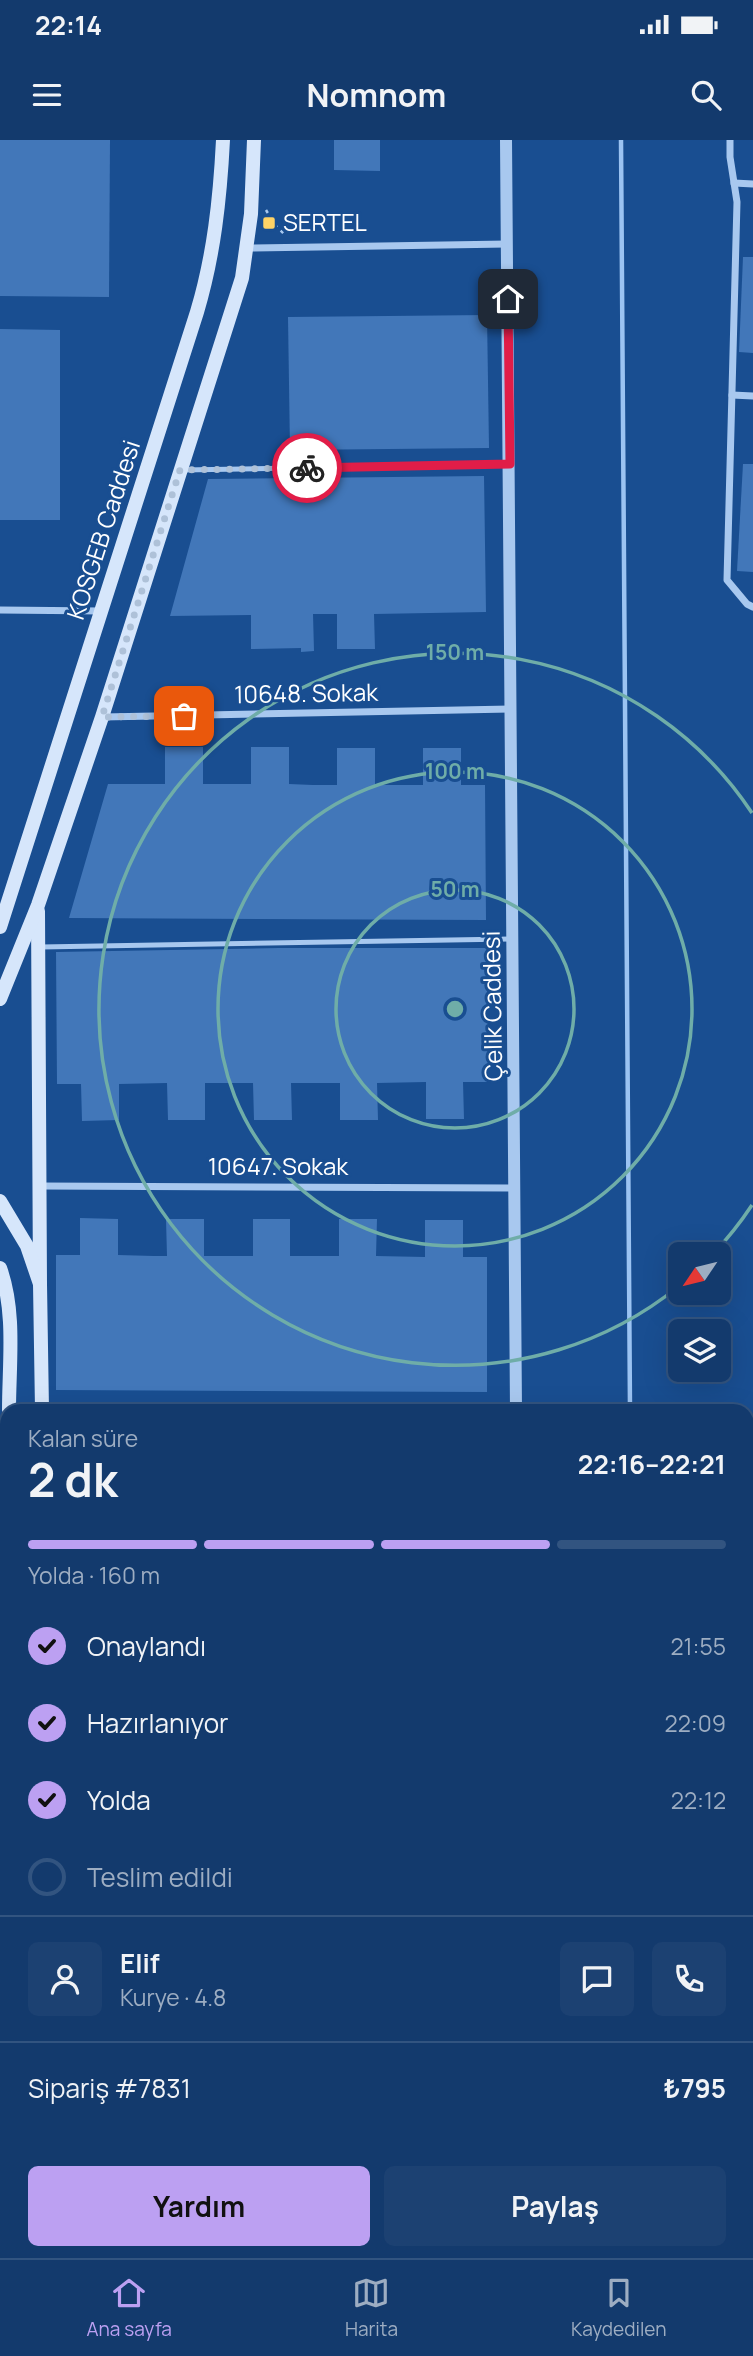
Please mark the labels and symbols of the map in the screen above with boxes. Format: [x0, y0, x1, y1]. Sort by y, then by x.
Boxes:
place label: SERTEL [283, 205, 367, 238]
marker: SERTEL [261, 215, 277, 231]
pin [478, 269, 538, 329]
courier [272, 433, 342, 503]
street label: KOSGEB Caddesi [58, 436, 147, 624]
text: 150 m [426, 638, 484, 666]
street label: 10648. Sokak [234, 675, 379, 710]
pin [154, 686, 214, 746]
text: 100 m [425, 757, 485, 785]
text: 50 m [430, 875, 480, 903]
street label: Çelik Caddesi [474, 931, 509, 1081]
centre of rings [443, 997, 467, 1021]
street label: 10647. Sokak [208, 1149, 349, 1182]
north arrow [668, 1242, 732, 1306]

